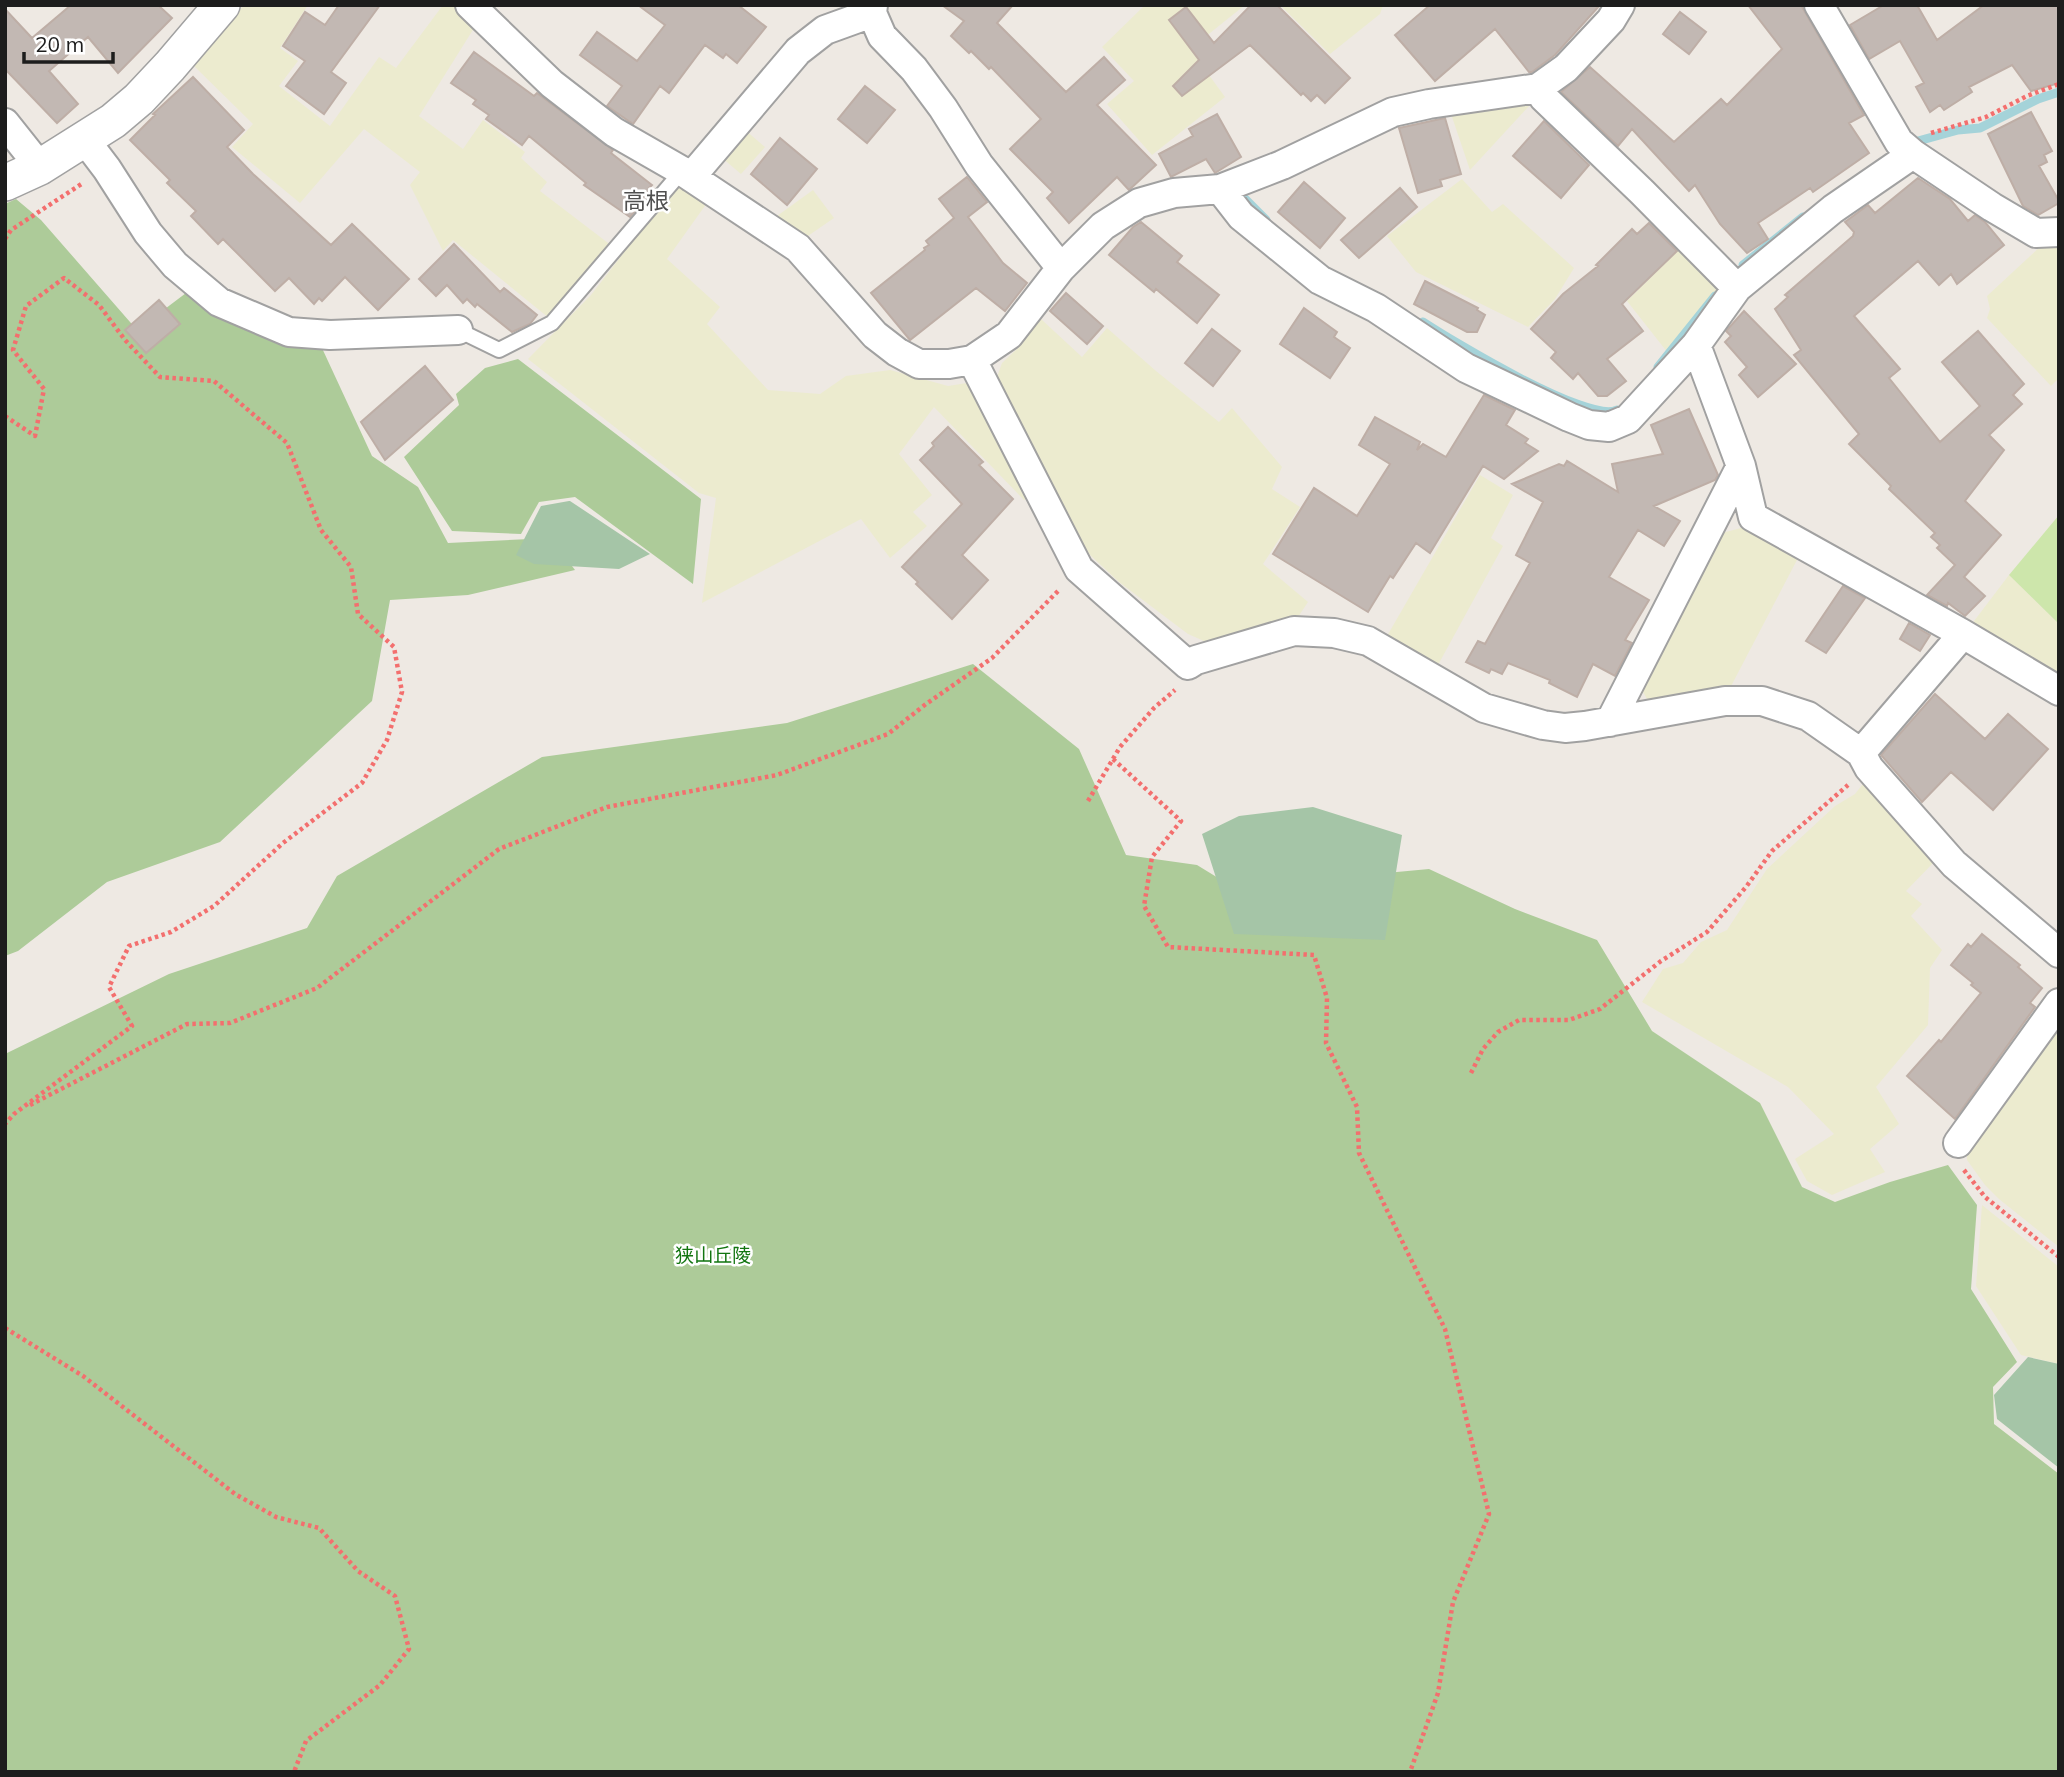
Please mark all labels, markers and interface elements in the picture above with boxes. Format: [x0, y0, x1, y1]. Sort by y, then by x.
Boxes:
scale bar [24, 21, 114, 65]
text: 20 m [35, 31, 84, 57]
district label: 高根 [623, 186, 669, 215]
park label: 狭山丘陵 [675, 1243, 751, 1267]

